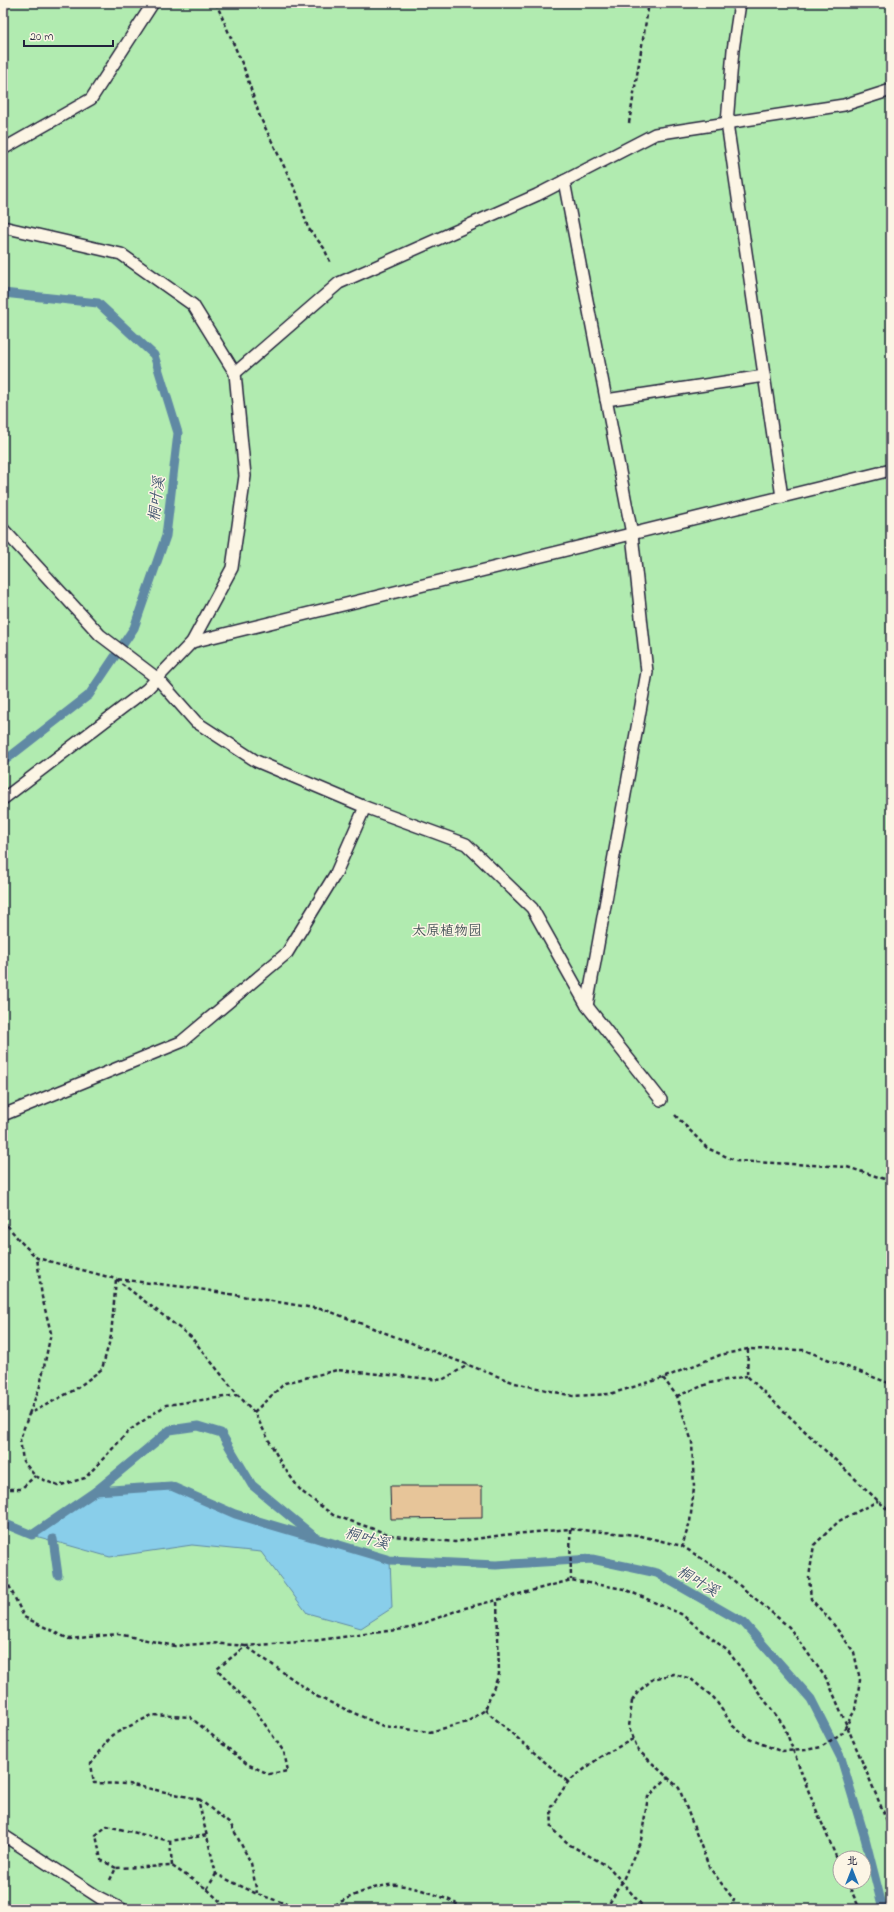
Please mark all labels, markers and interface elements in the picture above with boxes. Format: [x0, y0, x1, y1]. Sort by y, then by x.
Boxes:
scale bar [24, 22, 113, 48]
text: 20 m [30, 28, 53, 46]
water label: 桐叶溪 [143, 474, 171, 523]
park label: 太原植物园 [412, 921, 482, 942]
water label: 桐叶溪 [342, 1522, 392, 1556]
water label: 桐叶溪 [673, 1561, 723, 1603]
north arrow [832, 1850, 872, 1890]
text: 北 [847, 1853, 858, 1869]

